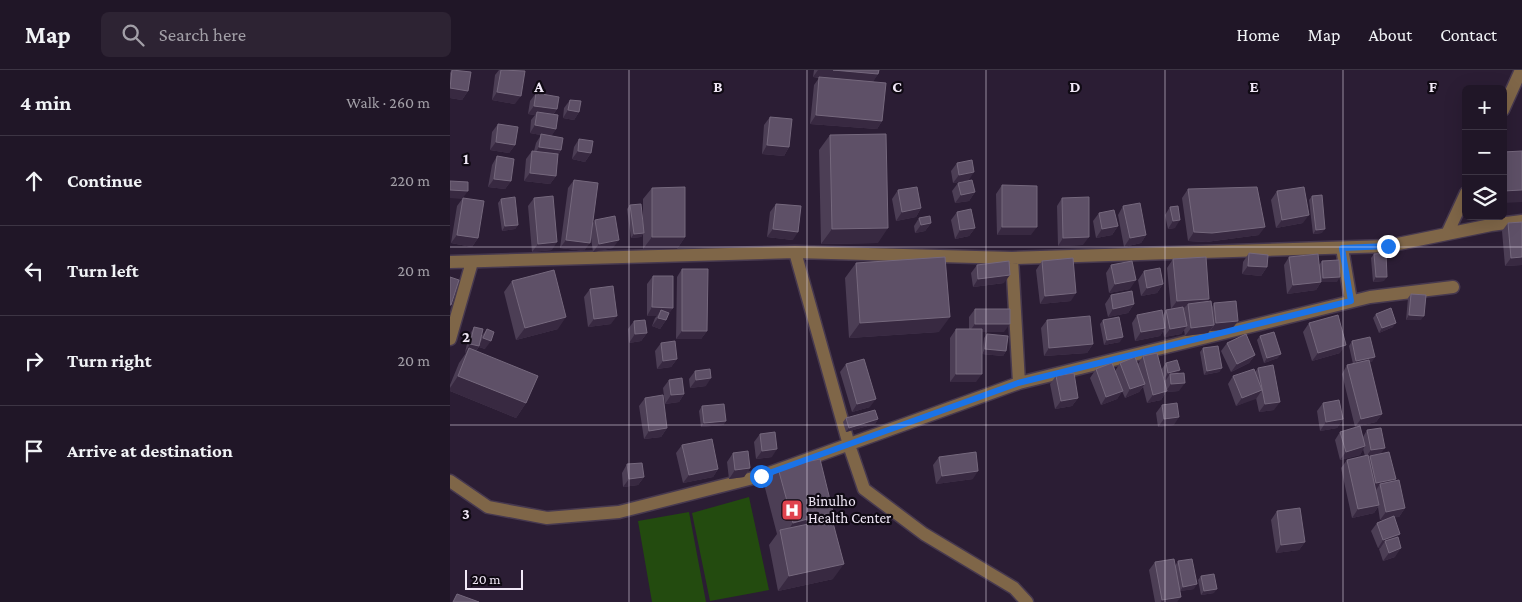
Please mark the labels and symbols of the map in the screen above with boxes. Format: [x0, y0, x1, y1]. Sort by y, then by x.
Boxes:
text: A [533, 78, 544, 95]
text: B [713, 78, 723, 95]
text: C [892, 78, 902, 95]
text: D [1069, 78, 1081, 95]
text: E [1249, 78, 1259, 95]
text: F [1429, 78, 1438, 95]
text: 1 [463, 150, 469, 167]
route end [1377, 235, 1400, 258]
text: 2 [462, 328, 470, 345]
route start [750, 465, 773, 488]
place label: Binulho Health Center [808, 493, 892, 526]
hospital icon: Binulho Health Center [780, 498, 804, 522]
text: 3 [462, 505, 470, 522]
scale bar [465, 567, 522, 590]

